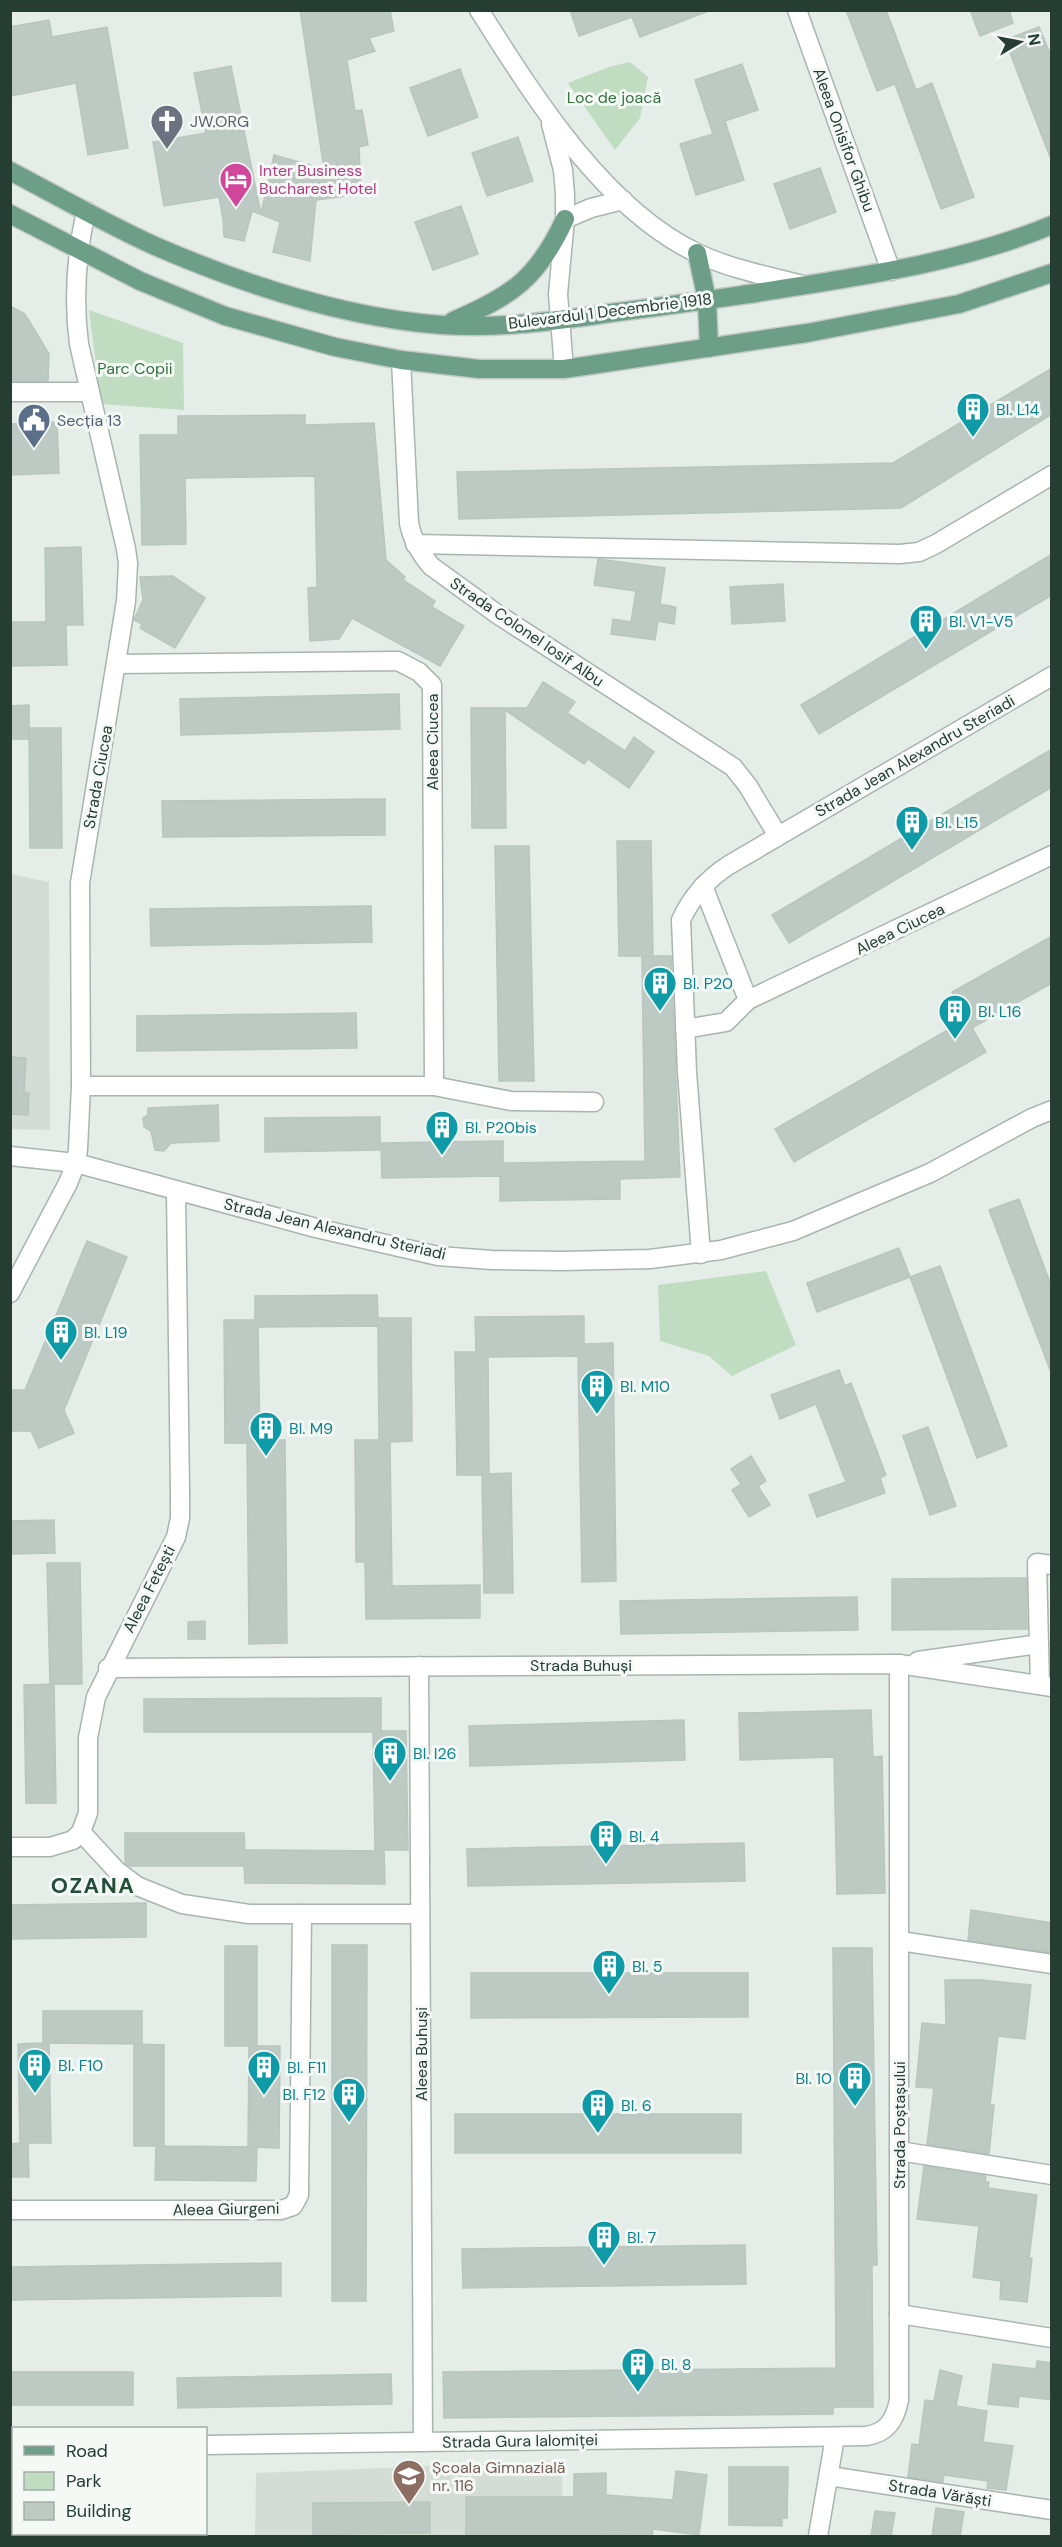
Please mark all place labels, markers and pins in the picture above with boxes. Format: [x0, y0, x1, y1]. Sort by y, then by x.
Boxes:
church icon: JW.ORG [149, 103, 185, 150]
place label: JW.ORG [190, 111, 249, 132]
place label: Inter Business Bucharest Hotel [259, 160, 377, 199]
hotel icon: Inter Business Bucharest Hotel [218, 161, 254, 208]
building icon: Bl. L14 [955, 391, 991, 438]
place label: Bl. L14 [996, 399, 1040, 420]
public building icon: Secția 13 [16, 402, 52, 449]
place label: Secția 13 [57, 410, 122, 431]
building icon: Bl. V1-V5 [908, 603, 944, 650]
place label: Bl. V1-V5 [949, 611, 1013, 632]
building icon: Bl. L15 [894, 804, 930, 851]
place label: Bl. L15 [935, 812, 978, 833]
building icon: Bl. P20 [642, 965, 678, 1012]
place label: Bl. P20 [683, 973, 733, 994]
building icon: Bl. L16 [937, 993, 973, 1040]
place label: Bl. L16 [978, 1001, 1022, 1022]
building icon: Bl. P20bis [424, 1109, 460, 1156]
place label: Bl. P20bis [465, 1117, 537, 1138]
building icon: Bl. L19 [43, 1314, 79, 1361]
place label: Bl. L19 [84, 1322, 128, 1343]
building icon: Bl. M10 [579, 1368, 615, 1415]
place label: Bl. M10 [620, 1376, 670, 1397]
building icon: Bl. M9 [248, 1410, 284, 1457]
place label: Bl. M9 [289, 1418, 333, 1439]
building icon: Bl. I26 [372, 1735, 408, 1782]
place label: Bl. I26 [413, 1743, 457, 1764]
building icon: Bl. 4 [588, 1818, 624, 1865]
place label: Bl. 4 [629, 1826, 660, 1847]
building icon: Bl. 5 [591, 1948, 627, 1995]
place label: Bl. 5 [632, 1956, 662, 1977]
building icon: Bl. F10 [17, 2047, 53, 2094]
building icon: Bl. F11 [246, 2049, 282, 2096]
place label: Bl. F10 [58, 2055, 103, 2076]
place label: Bl. F11 [287, 2057, 326, 2078]
building icon: Bl. 10 [837, 2060, 873, 2107]
place label: Bl. 10 [795, 2068, 832, 2089]
building icon: Bl. F12 [331, 2076, 367, 2123]
place label: Bl. F12 [283, 2084, 326, 2105]
building icon: Bl. 6 [580, 2087, 616, 2134]
place label: Bl. 6 [621, 2095, 652, 2116]
building icon: Bl. 7 [586, 2219, 622, 2266]
place label: Bl. 7 [627, 2227, 656, 2248]
building icon: Bl. 8 [620, 2346, 656, 2393]
place label: Bl. 8 [661, 2354, 691, 2375]
place label: Școala Gimnazială nr. 116 [432, 2457, 565, 2496]
school or university icon: Școala Gimnazială nr. 116 [391, 2458, 427, 2505]

